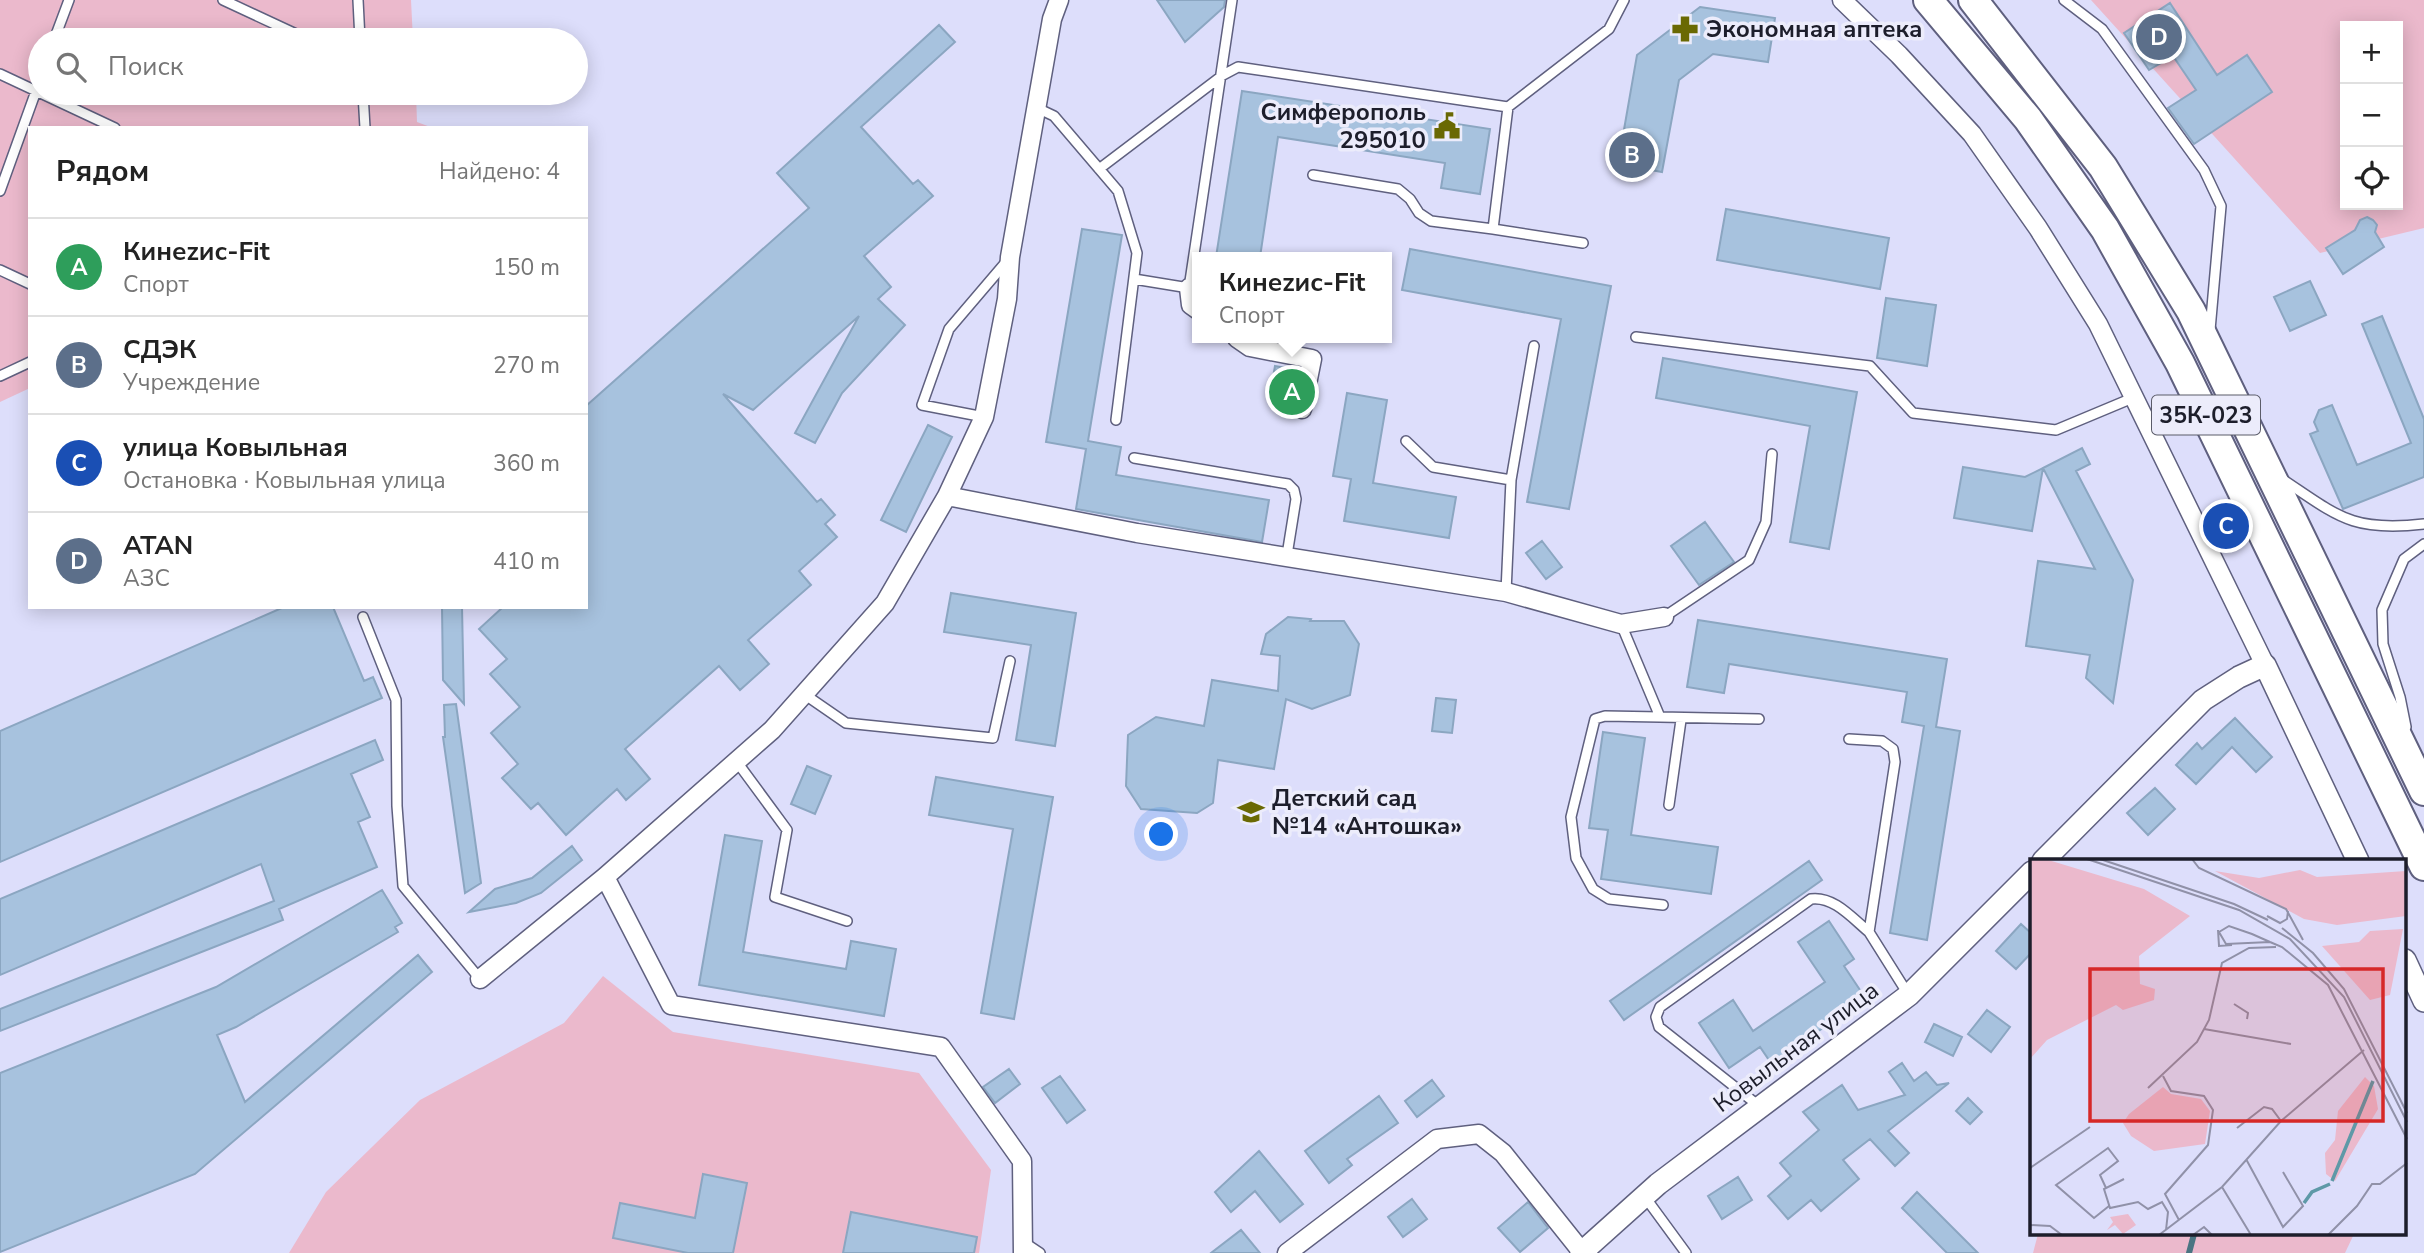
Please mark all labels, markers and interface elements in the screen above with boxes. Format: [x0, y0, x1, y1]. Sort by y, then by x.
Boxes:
pin: D [2136, 11, 2182, 63]
place label: Экономная аптека [1706, 13, 1923, 45]
pharmacy icon: Экономная аптека [1670, 14, 1700, 44]
map controls [2340, 21, 2403, 210]
button: + [2340, 21, 2403, 84]
search box [28, 28, 588, 105]
icon: search [52, 48, 90, 86]
text: Поиск [108, 49, 184, 84]
button: − [2340, 84, 2403, 147]
place label: Симферополь 295010 [1260, 96, 1426, 156]
public building icon: Симферополь 295010 [1432, 111, 1462, 141]
pin: B [1609, 129, 1655, 181]
button: locate [2340, 147, 2403, 210]
text: Рядом [56, 151, 149, 192]
text: Найдено: 4 [439, 156, 560, 187]
text: Кинеzис-Fit [123, 234, 270, 269]
text: A [70, 252, 88, 283]
text: 150 m [493, 252, 560, 283]
popup [1192, 252, 1392, 343]
text: Кинеzис-Fit [1219, 265, 1365, 300]
text: Спорт [123, 269, 189, 300]
text: Спорт [1219, 300, 1284, 331]
text: СДЭК [123, 332, 197, 367]
text: B [71, 350, 87, 381]
text: 270 m [493, 350, 560, 381]
pin: A [1269, 366, 1315, 418]
text: Учреждение [123, 367, 260, 398]
road number: 35К-023 [2152, 396, 2260, 434]
text: улица Ковыльная [123, 430, 348, 465]
text: C [71, 448, 87, 479]
text: 360 m [493, 448, 560, 479]
text: Остановка · Ковыльная улица [123, 465, 446, 496]
pin: C [2203, 500, 2249, 552]
text: ATAN [123, 528, 193, 563]
text: D [70, 546, 88, 577]
text: 410 m [493, 546, 560, 577]
text: АЗС [123, 563, 170, 594]
place label: Детский сад №14 «Антошка» [1272, 782, 1462, 842]
school or university icon: Детский сад №14 «Антошка» [1236, 797, 1266, 827]
your location [1144, 817, 1178, 851]
inset map [2030, 859, 2406, 1236]
street label: Ковыльная улица [1707, 974, 1885, 1120]

